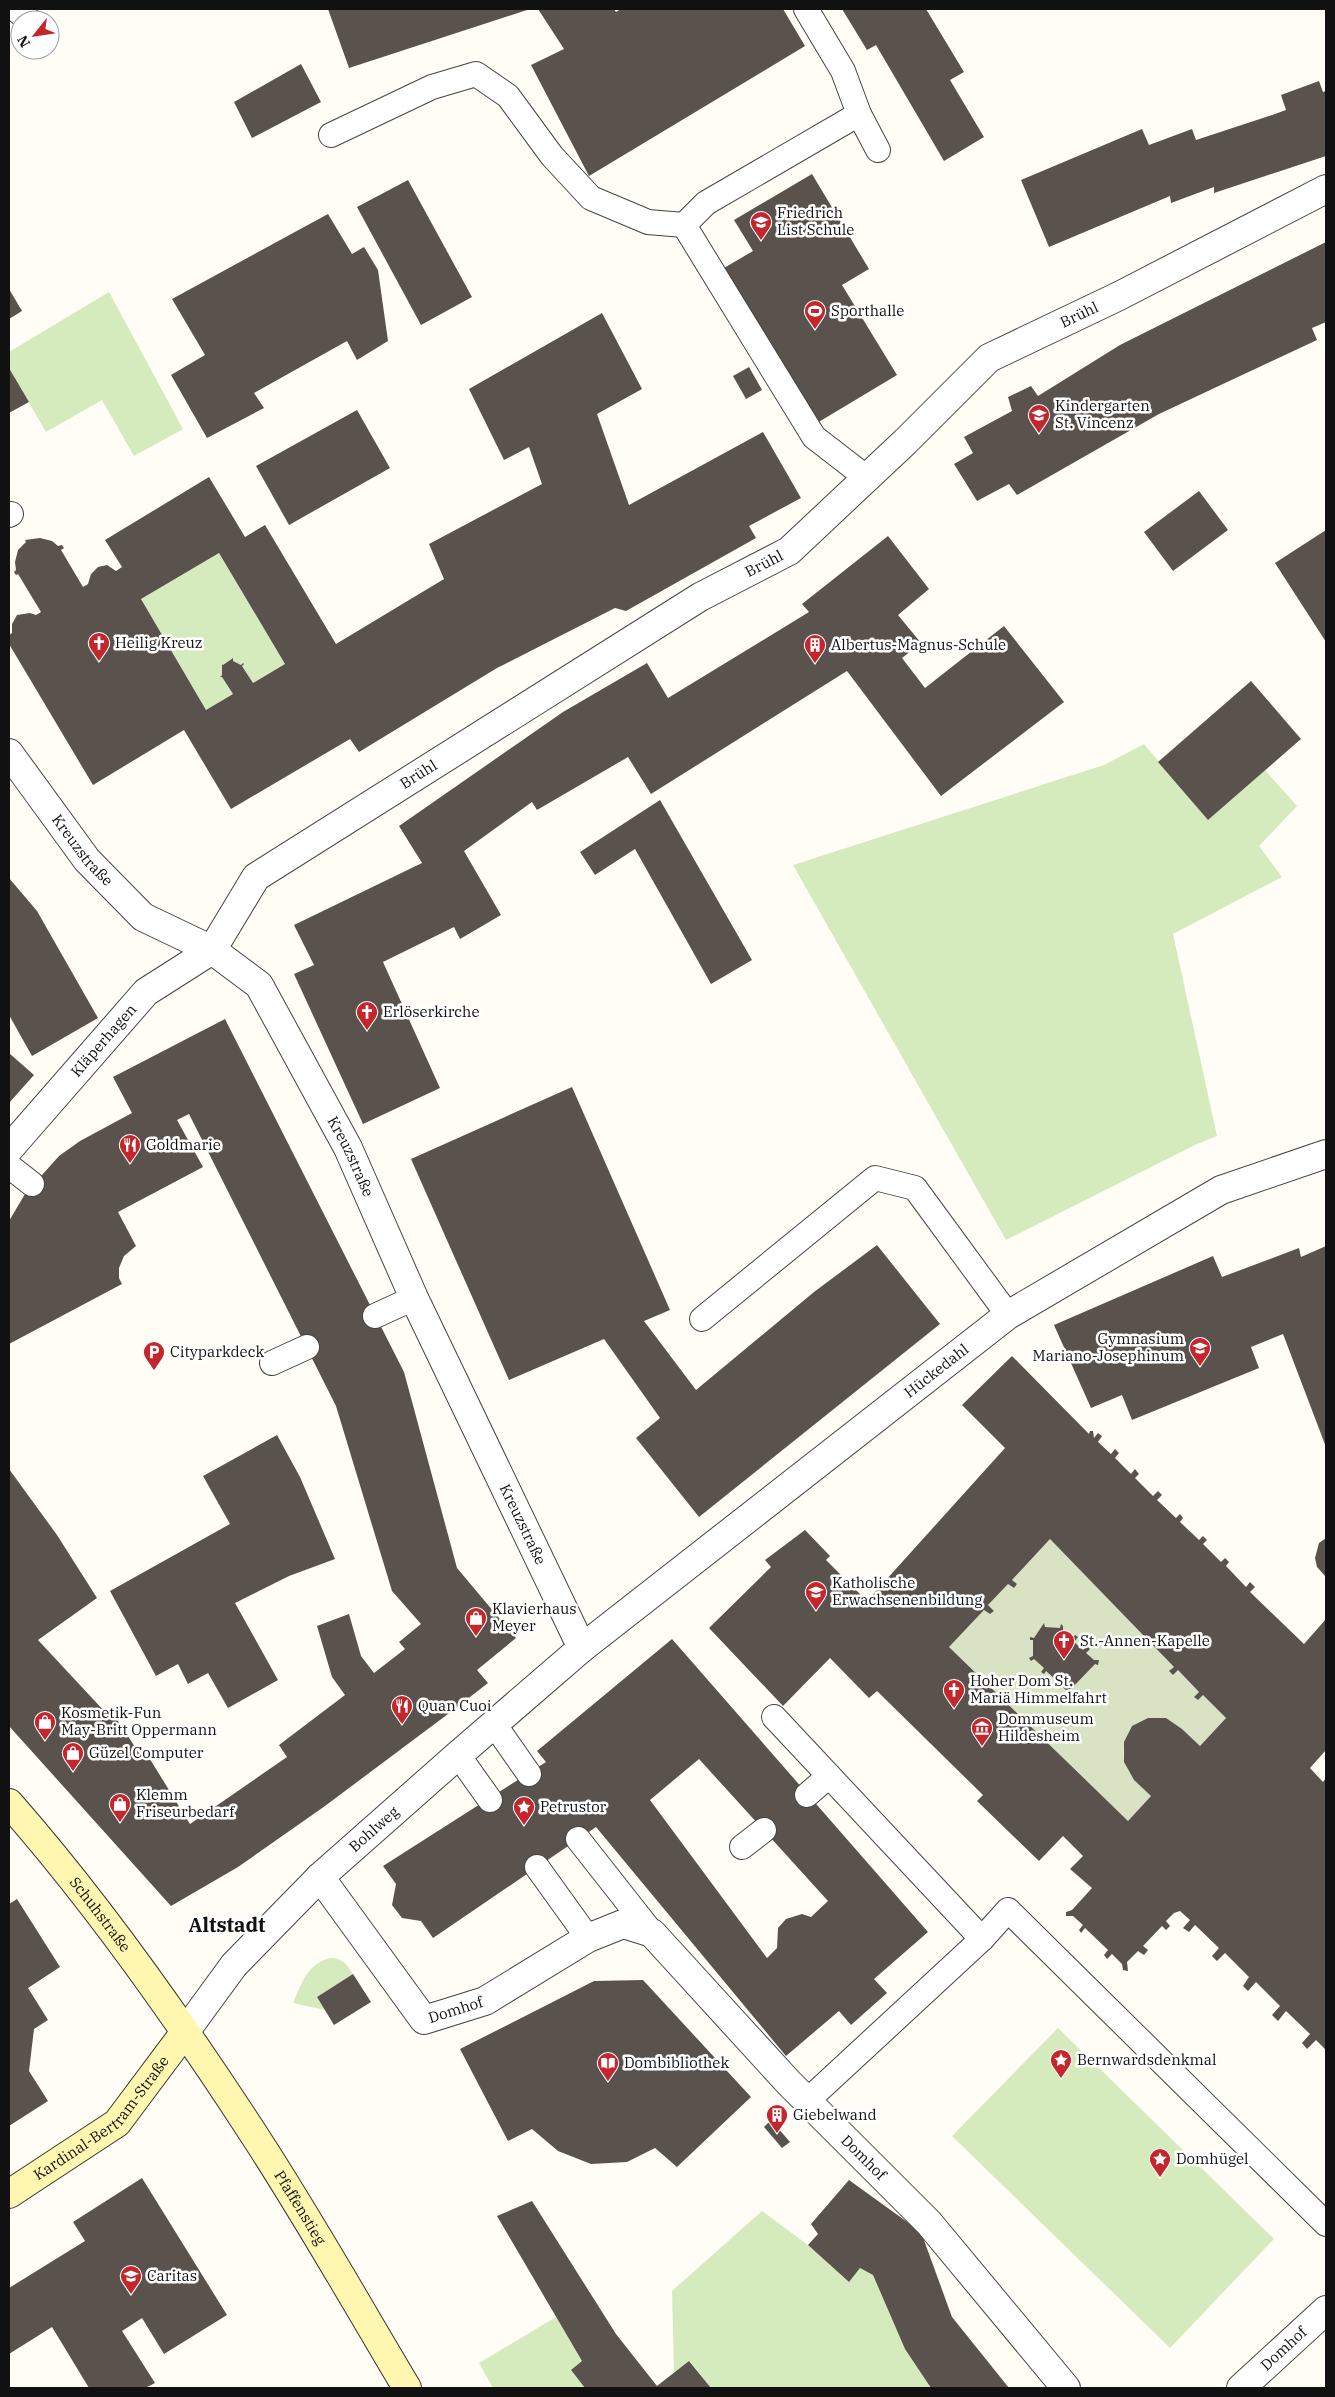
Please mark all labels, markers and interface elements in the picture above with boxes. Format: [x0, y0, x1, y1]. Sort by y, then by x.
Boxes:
north arrow [10, 10, 60, 60]
text: N [13, 32, 34, 51]
place label: Friedrich List Schule [777, 203, 854, 239]
school or university icon: Friedrich List Schule [749, 210, 773, 241]
street label: Brühl [1057, 297, 1101, 332]
sports icon: Sporthalle [803, 299, 827, 330]
place label: Sporthalle [831, 301, 904, 320]
place label: Kindergarten St. Vincenz [1055, 396, 1150, 432]
school or university icon: Kindergarten St. Vincenz [1027, 403, 1051, 434]
street label: Brühl [742, 546, 786, 581]
church icon: Heilig Kreuz [87, 631, 111, 662]
place label: Heilig Kreuz [115, 633, 202, 652]
building icon: Albertus-Magnus-Schule [803, 633, 827, 664]
place label: Albertus-Magnus-Schule [831, 635, 1006, 654]
street label: Brühl [396, 755, 440, 793]
street label: Kreuzstraße [48, 811, 117, 890]
street label: Kläperhagen [66, 999, 141, 1081]
church icon: Erlöserkirche [355, 1000, 379, 1031]
place label: Erlöserkirche [383, 1002, 480, 1021]
street label: Kreuzstraße [324, 1113, 378, 1200]
restaurant icon: Goldmarie [118, 1133, 142, 1164]
place label: Goldmarie [146, 1135, 221, 1154]
place label: Gymnasium Mariano-Josephinum [1033, 1329, 1184, 1365]
school or university icon: Gymnasium Mariano-Josephinum [1188, 1336, 1212, 1367]
street label: Hückedahl [900, 1339, 972, 1402]
parking icon: Cityparkdeck [142, 1340, 166, 1371]
place label: Cityparkdeck [170, 1342, 264, 1361]
street label: Kreuzstraße [496, 1481, 550, 1567]
place label: Katholische Erwachsenenbildung [832, 1573, 982, 1609]
school or university icon: Katholische Erwachsenenbildung [804, 1580, 828, 1611]
place label: Klavierhaus Meyer [492, 1599, 577, 1635]
shop icon: Klavierhaus Meyer [464, 1606, 488, 1637]
church icon: St.-Annen-Kapelle [1052, 1629, 1076, 1660]
place label: St.-Annen-Kapelle [1080, 1631, 1210, 1650]
place label: Hoher Dom St. Mariä Himmelfahrt [970, 1671, 1107, 1707]
church icon: Hoher Dom St. Mariä Himmelfahrt [942, 1678, 966, 1709]
restaurant icon: Quan Cuoi [390, 1694, 414, 1725]
place label: Quan Cuoi [418, 1696, 492, 1715]
place label: Kosmetik-Fun May-Britt Oppermann [61, 1703, 217, 1739]
place label: Dommuseum Hildesheim [998, 1709, 1094, 1745]
shop icon: Kosmetik-Fun May-Britt Oppermann [33, 1710, 57, 1741]
museum icon: Dommuseum Hildesheim [970, 1716, 994, 1747]
shop icon: Güzel Computer [61, 1741, 85, 1772]
place label: Güzel Computer [89, 1743, 204, 1762]
place label: Klemm Friseurbedarf [136, 1785, 235, 1821]
shop icon: Klemm Friseurbedarf [108, 1792, 132, 1823]
place icon: Petrustor [512, 1795, 536, 1826]
place label: Petrustor [540, 1797, 607, 1816]
street label: Bohlweg [345, 1802, 402, 1856]
street label: Schuhstraße [66, 1873, 135, 1956]
district label: Altstadt [189, 1911, 266, 1938]
street label: Domhof [426, 1992, 486, 2027]
place icon: Bernwardsdenkmal [1049, 2048, 1073, 2079]
place label: Bernwardsdenkmal [1077, 2050, 1216, 2069]
library icon: Dombibliothek [596, 2051, 620, 2082]
street label: Kardinal-Bertram-Straße [30, 2052, 173, 2184]
place label: Dombibliothek [624, 2053, 729, 2072]
building icon: Giebelwand [765, 2103, 789, 2134]
place label: Giebelwand [793, 2105, 877, 2124]
street label: Domhof [837, 2131, 891, 2184]
place icon: Domhügel [1148, 2147, 1172, 2178]
place label: Domhügel [1176, 2149, 1249, 2168]
street label: Pfaffenstieg [270, 2167, 330, 2248]
school or university icon: Caritas [119, 2264, 143, 2295]
place label: Caritas [147, 2266, 197, 2285]
street label: Domhof [1256, 2322, 1311, 2374]

